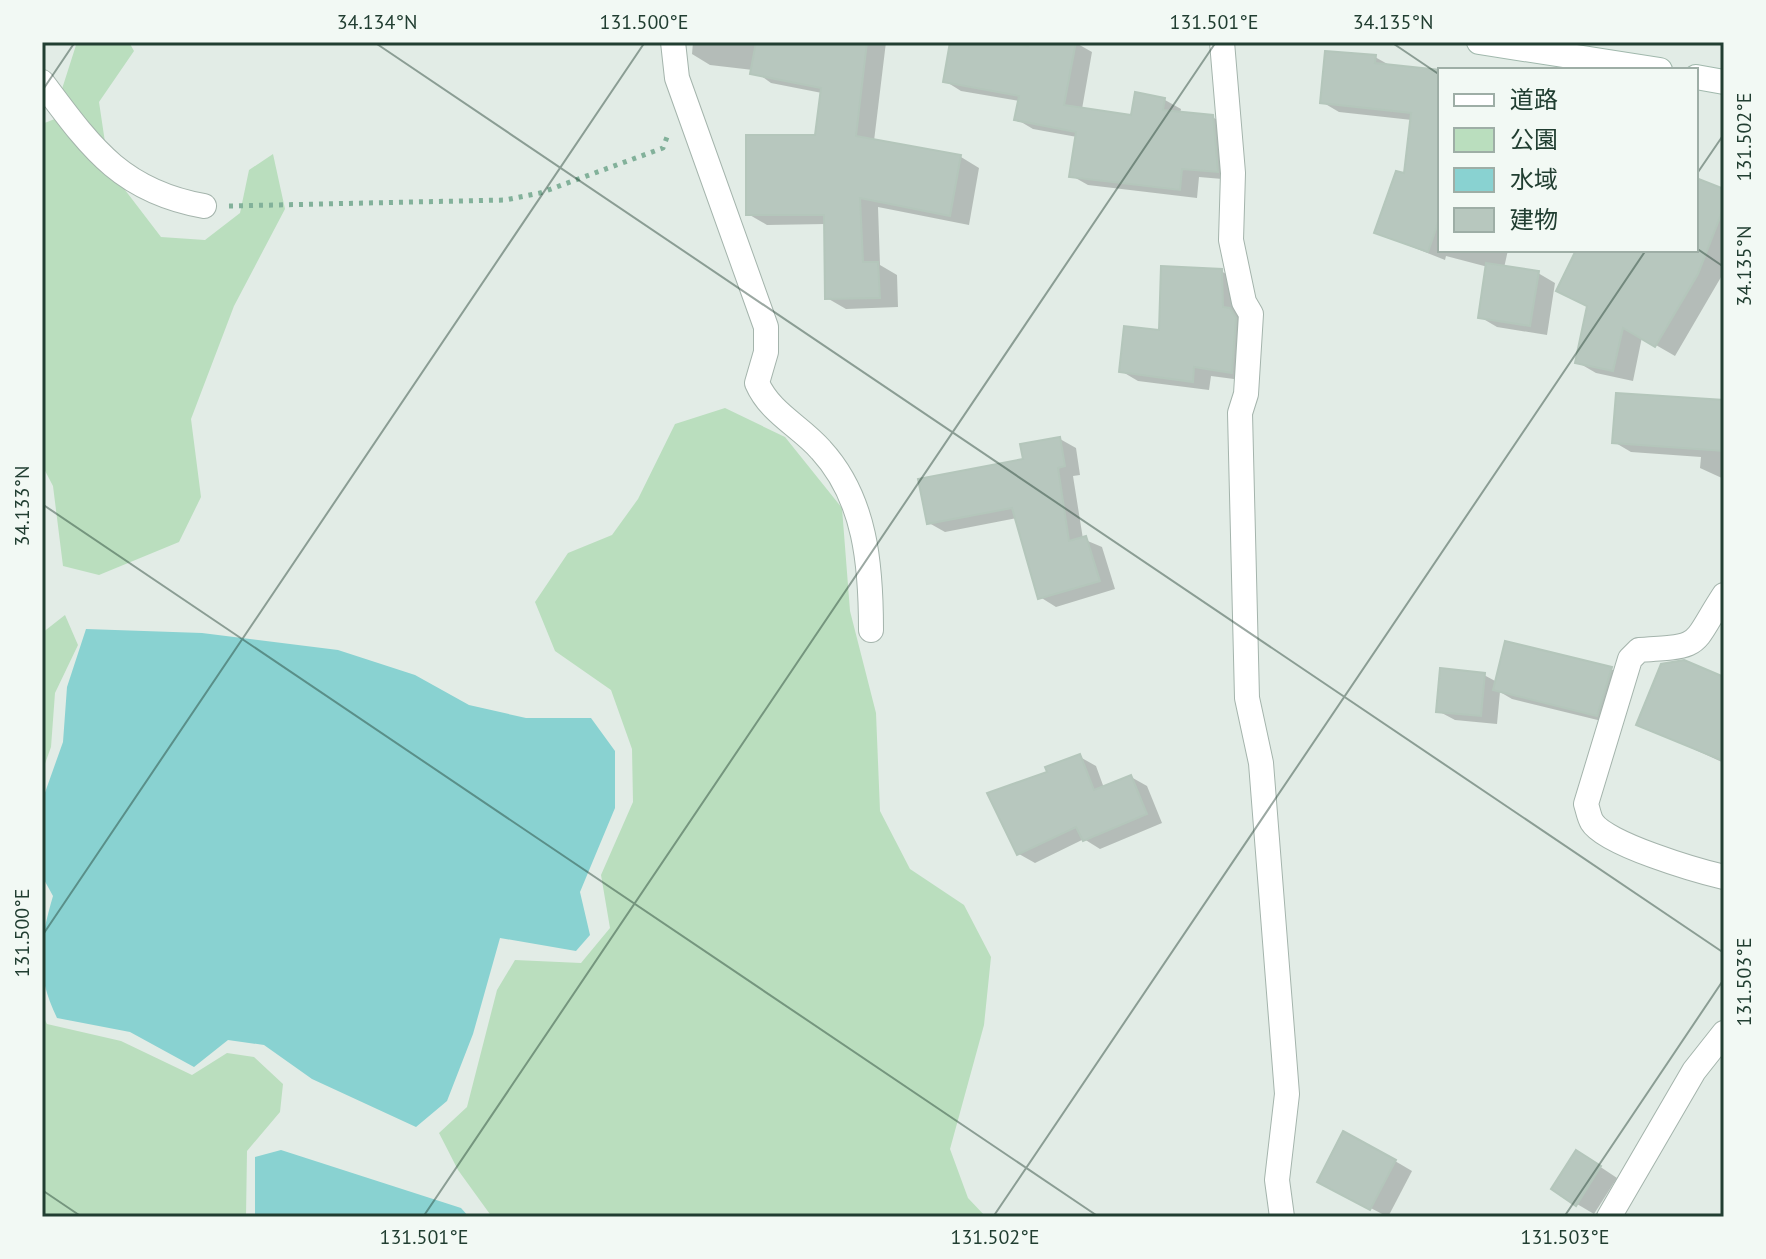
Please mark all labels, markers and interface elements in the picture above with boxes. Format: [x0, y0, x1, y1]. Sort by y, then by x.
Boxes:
text: 34.134°N [337, 9, 417, 35]
text: 131.500°E [600, 9, 688, 35]
text: 131.501°E [1170, 9, 1258, 35]
text: 34.135°N [1353, 9, 1433, 35]
legend [1438, 68, 1698, 252]
text: 道路 [1510, 84, 1558, 115]
text: 131.502°E [1731, 93, 1757, 181]
text: 公園 [1510, 124, 1558, 155]
text: 水域 [1510, 164, 1558, 195]
text: 建物 [1510, 204, 1558, 235]
text: 34.135°N [1731, 226, 1757, 306]
text: 34.133°N [9, 466, 35, 546]
text: 131.500°E [9, 889, 35, 977]
text: 131.503°E [1731, 938, 1757, 1026]
text: 131.501°E [380, 1224, 468, 1250]
text: 131.502°E [951, 1224, 1039, 1250]
text: 131.503°E [1521, 1224, 1609, 1250]

